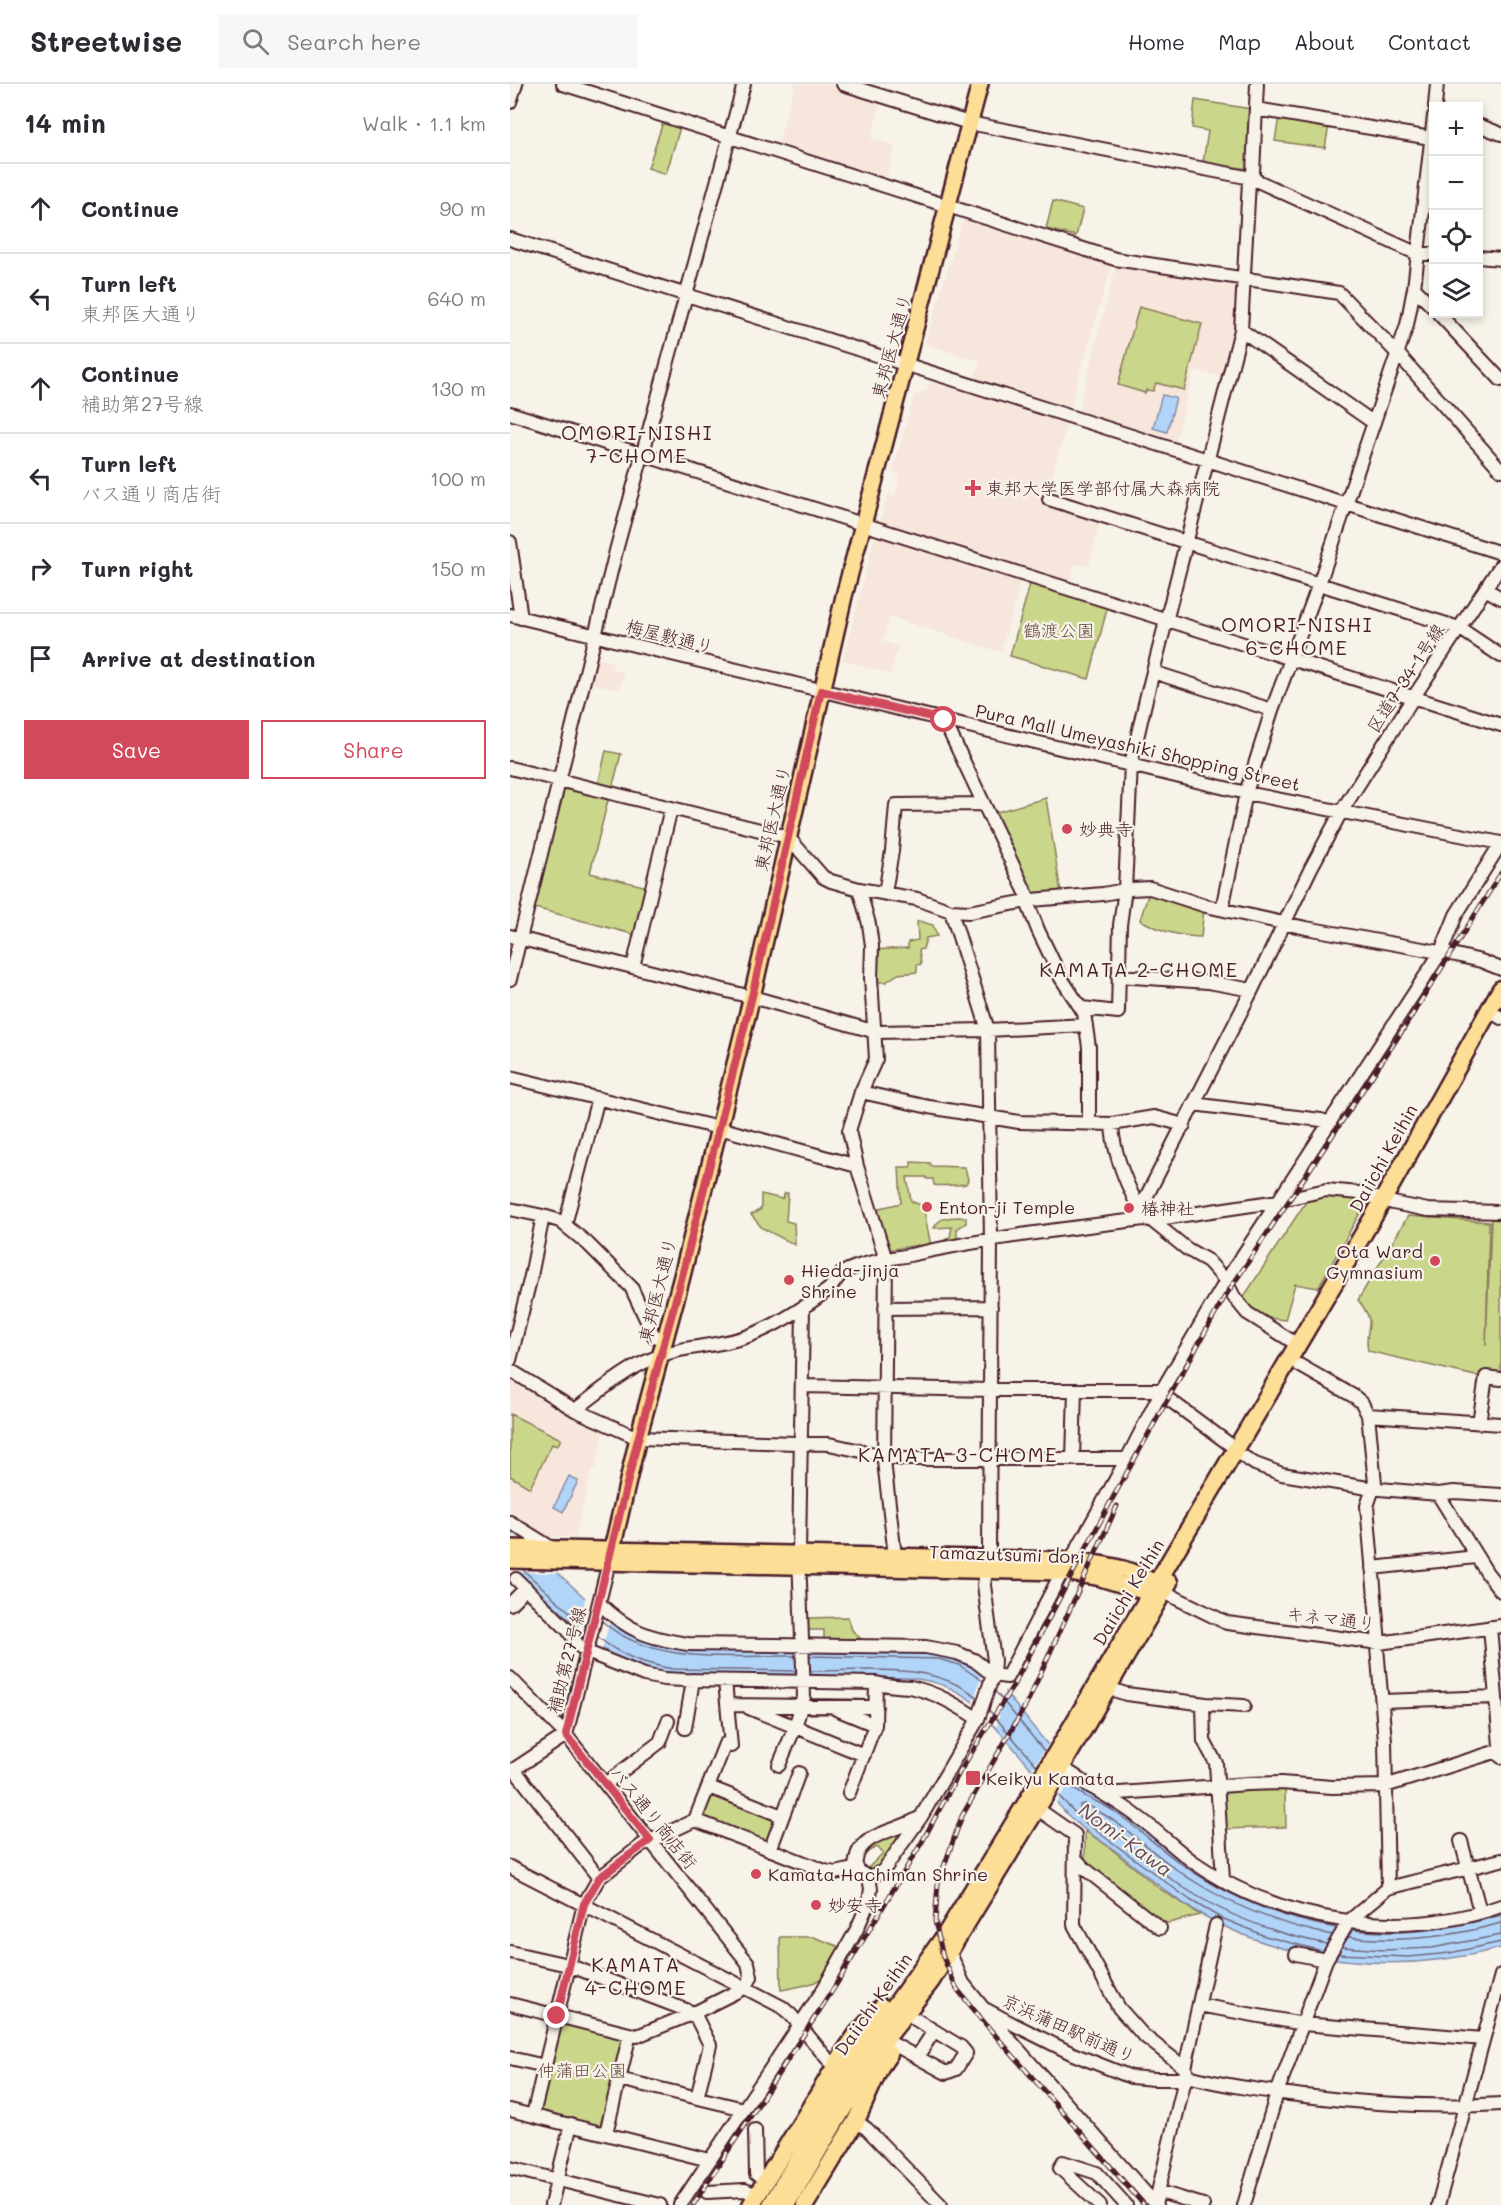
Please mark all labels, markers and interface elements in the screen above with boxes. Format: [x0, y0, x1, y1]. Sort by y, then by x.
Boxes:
search box [218, 14, 638, 68]
text: Streetwise [30, 23, 182, 59]
icon: search [239, 25, 272, 58]
text: Search here [287, 27, 421, 56]
text: Home [1128, 28, 1185, 55]
text: Map [1218, 28, 1261, 55]
text: About [1294, 28, 1355, 55]
text: Contact [1388, 28, 1471, 55]
map controls [1429, 102, 1483, 318]
button: + [1429, 102, 1483, 156]
text: 14 min [24, 106, 106, 140]
text: Walk · 1.1 km [362, 110, 486, 136]
button: − [1429, 156, 1483, 210]
icon: ahead [24, 192, 57, 225]
text: Continue [81, 194, 179, 223]
text: 90 m [440, 195, 486, 221]
button: locate [1429, 210, 1483, 264]
button: layers [1429, 264, 1483, 318]
text: Turn left [81, 269, 177, 298]
icon: left [24, 282, 57, 315]
text: 640 m [428, 285, 486, 311]
street label: 東邦医大通り [865, 291, 917, 401]
text: 東邦医大通り [81, 300, 201, 326]
text: Continue [81, 359, 179, 388]
icon: ahead [24, 372, 57, 405]
text: 130 m [431, 375, 486, 401]
text: 補助第27号線 [81, 390, 203, 416]
district label: OMORI-NISHI 7-CHOME [561, 419, 713, 468]
text: Turn left [81, 449, 177, 478]
icon: left [24, 462, 57, 495]
text: 100 m [430, 465, 486, 491]
place label: 東邦大学医学部付属大森病院 [986, 476, 1220, 500]
marker: 東邦大学医学部付属大森病院 [964, 479, 982, 497]
text: バス通り商店街 [81, 480, 221, 506]
icon: right [24, 552, 57, 585]
text: Turn right [81, 554, 193, 583]
text: 150 m [431, 555, 486, 581]
district label: OMORI-NISHI 6-CHOME [1221, 611, 1373, 660]
street label: 梅屋敷通り [623, 613, 717, 659]
park label: 鶴渡公園 [1023, 618, 1095, 642]
street label: 区道7-34-1号線 [1361, 618, 1449, 738]
icon: arrive [24, 642, 57, 675]
text: Arrive at destination [81, 644, 316, 673]
street label: Pura Mall Umeyashiki Shopping Street [973, 698, 1303, 796]
route start [930, 706, 956, 732]
button: Save [24, 720, 249, 779]
button: Share [261, 720, 486, 779]
street label: 東邦医大通り [748, 763, 796, 873]
place label: 妙典寺 [1079, 817, 1133, 841]
marker: 妙典寺 [1060, 822, 1074, 836]
district label: KAMATA 2-CHOME [1039, 956, 1239, 982]
street label: Daiichi Keihin [1343, 1100, 1423, 1216]
place label: Enton-ji Temple [939, 1195, 1075, 1219]
place label: 椿神社 [1141, 1196, 1195, 1220]
marker: Enton-ji Temple [920, 1200, 934, 1214]
marker: 椿神社 [1122, 1201, 1136, 1215]
street label: 東邦医大通り [632, 1235, 682, 1345]
place label: Ota Ward Gymnasium [1326, 1239, 1423, 1284]
marker: Ota Ward Gymnasium [1428, 1254, 1442, 1268]
place label: Hieda-jinja Shrine [801, 1258, 900, 1303]
marker: Hieda-jinja Shrine [782, 1273, 796, 1287]
district label: KAMATA 3-CHOME [858, 1441, 1058, 1467]
street label: Daiichi Keihin [1087, 1534, 1169, 1650]
street label: Tamazutsumi dori [929, 1539, 1085, 1569]
street label: キネマ通り [1285, 1601, 1377, 1635]
street label: 補助第27号線 [541, 1604, 591, 1716]
street label: バス通り商店街 [605, 1760, 703, 1874]
place label: Keikyu Kamata [986, 1766, 1115, 1790]
marker: Keikyu Kamata [964, 1769, 982, 1787]
water label: Nomi-Kawa [1074, 1796, 1178, 1882]
place label: Kamata Hachiman Shrine [768, 1862, 988, 1886]
marker: Kamata Hachiman Shrine [749, 1867, 763, 1881]
place label: 妙安寺 [828, 1893, 882, 1917]
marker: 妙安寺 [809, 1898, 823, 1912]
street label: Daiichi Keihin [829, 1948, 917, 2060]
district label: KAMATA 4-CHOME [585, 1951, 687, 2000]
street label: 京浜蒲田駅前通り [998, 1988, 1140, 2068]
route end [543, 2002, 569, 2028]
park label: 仲蒲田公園 [537, 2058, 627, 2082]

